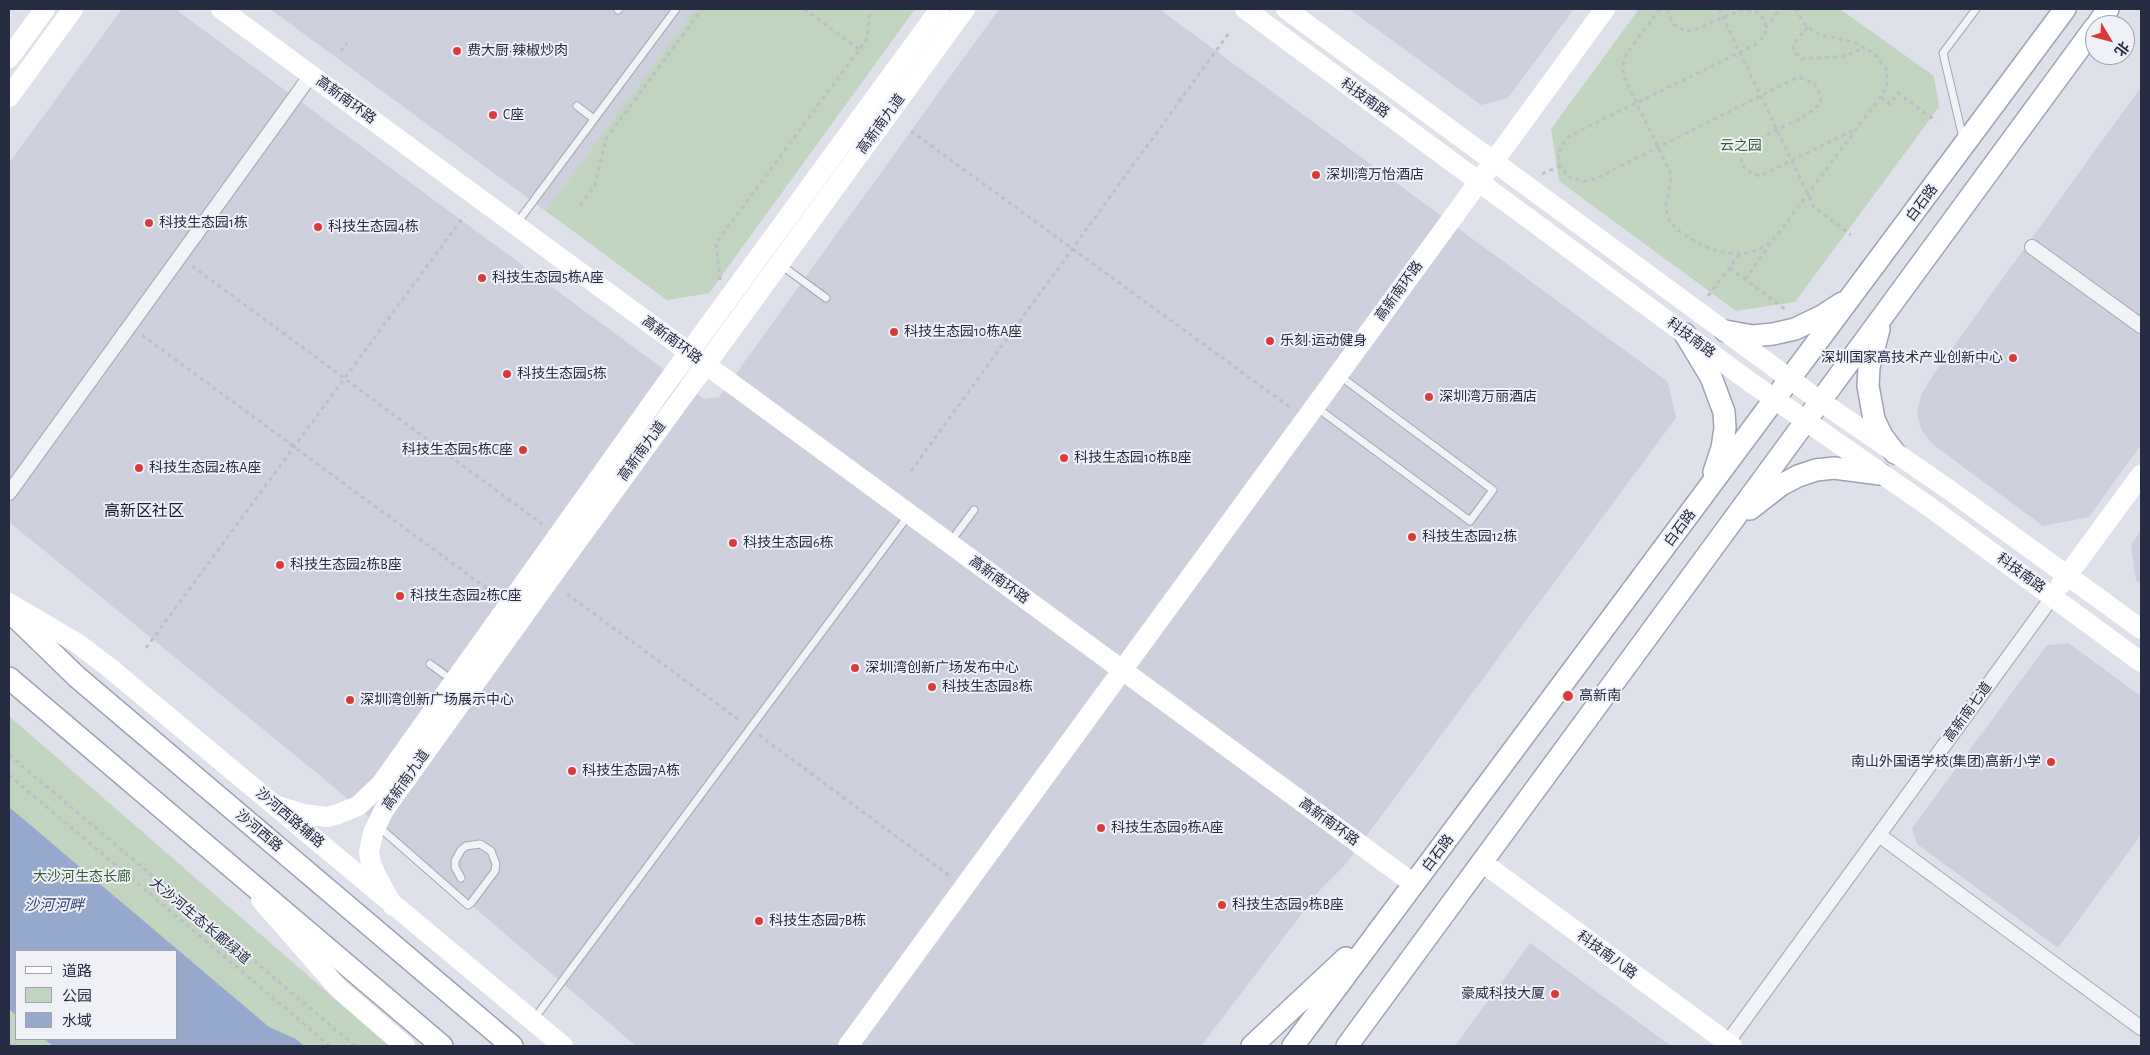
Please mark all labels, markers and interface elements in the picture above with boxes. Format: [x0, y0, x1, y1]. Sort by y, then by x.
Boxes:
north arrow [2085, 15, 2135, 65]
text: 北 [2111, 39, 2131, 58]
place label: 费大厨·辣椒炒肉 [467, 43, 568, 59]
marker: 费大厨·辣椒炒肉 [451, 45, 463, 57]
street label: 高新南环路 [313, 73, 379, 127]
street label: 科技南路 [1337, 75, 1393, 121]
street label: 高新南九道 [854, 91, 908, 157]
place label: C座 [503, 107, 524, 123]
marker: C座 [487, 109, 499, 121]
park label: 云之园 [1720, 138, 1762, 154]
place label: 深圳湾万怡酒店 [1326, 167, 1424, 183]
marker: 深圳湾万怡酒店 [1310, 169, 1322, 181]
street label: 白石路 [1903, 181, 1941, 225]
place label: 科技生态园1栋 [159, 215, 248, 231]
marker: 科技生态园1栋 [143, 217, 155, 229]
place label: 科技生态园4栋 [328, 219, 419, 235]
marker: 科技生态园4栋 [312, 221, 324, 233]
street label: 高新南环路 [1372, 258, 1426, 324]
place label: 科技生态园5栋A座 [492, 270, 604, 286]
marker: 科技生态园5栋A座 [476, 272, 488, 284]
street label: 高新南环路 [639, 313, 705, 367]
street label: 科技南路 [1664, 314, 1718, 362]
place label: 科技生态园10栋A座 [904, 324, 1022, 340]
marker: 科技生态园10栋A座 [888, 326, 900, 338]
place label: 乐刻·运动健身 [1280, 333, 1367, 349]
marker: 乐刻·运动健身 [1264, 335, 1276, 347]
place label: 深圳国家高技术产业创新中心 [1821, 350, 2003, 366]
marker: 深圳国家高技术产业创新中心 [2007, 352, 2019, 364]
place label: 科技生态园5栋 [517, 366, 607, 382]
marker: 科技生态园5栋 [501, 368, 513, 380]
place label: 深圳湾万丽酒店 [1439, 389, 1537, 405]
marker: 深圳湾万丽酒店 [1423, 391, 1435, 403]
street label: 高新南九道 [615, 418, 669, 484]
place label: 科技生态园5栋C座 [402, 442, 513, 458]
marker: 科技生态园5栋C座 [517, 444, 529, 456]
place label: 科技生态园10栋B座 [1074, 450, 1192, 466]
marker: 科技生态园10栋B座 [1058, 452, 1070, 464]
place label: 科技生态园2栋A座 [149, 460, 261, 476]
marker: 科技生态园2栋A座 [133, 462, 145, 474]
district label: 高新区社区 [104, 501, 184, 521]
street label: 白石路 [1661, 506, 1699, 550]
place label: 科技生态园12栋 [1422, 529, 1517, 545]
marker: 科技生态园12栋 [1406, 531, 1418, 543]
place label: 科技生态园6栋 [743, 535, 834, 551]
marker: 科技生态园6栋 [727, 537, 739, 549]
street label: 科技南路 [1993, 550, 2049, 596]
street label: 高新南环路 [966, 553, 1032, 607]
place label: 科技生态园2栋B座 [290, 557, 402, 573]
marker: 科技生态园2栋B座 [274, 559, 286, 571]
place label: 科技生态园2栋C座 [410, 588, 522, 604]
marker: 科技生态园2栋C座 [394, 590, 406, 602]
place label: 深圳湾创新广场发布中心 [865, 660, 1019, 676]
marker: 深圳湾创新广场发布中心 [849, 662, 861, 674]
place label: 科技生态园8栋 [942, 679, 1033, 695]
street label: 高新南七道 [1941, 679, 1995, 745]
marker: 科技生态园8栋 [926, 681, 938, 693]
place label: 高新南 [1579, 688, 1621, 704]
marker: 高新南 [1561, 689, 1575, 703]
place label: 深圳湾创新广场展示中心 [360, 692, 514, 708]
marker: 深圳湾创新广场展示中心 [344, 694, 356, 706]
street label: 高新南九道 [379, 747, 433, 813]
place label: 南山外国语学校(集团)高新小学 [1851, 754, 2041, 770]
marker: 南山外国语学校(集团)高新小学 [2045, 756, 2057, 768]
place label: 科技生态园7A栋 [582, 763, 680, 779]
marker: 科技生态园7A栋 [566, 765, 578, 777]
street label: 沙河西路辅路 [252, 785, 328, 851]
street label: 高新南环路 [1296, 795, 1362, 849]
street label: 沙河西路 [232, 807, 286, 855]
place label: 科技生态园9栋A座 [1111, 820, 1224, 836]
marker: 科技生态园9栋A座 [1095, 822, 1107, 834]
street label: 白石路 [1419, 831, 1457, 875]
park label: 大沙河生态长廊 [33, 869, 131, 885]
street label: 大沙河生态长廊绿道 [146, 874, 254, 968]
water label: 沙河河畔 [24, 896, 84, 914]
place label: 科技生态园9栋B座 [1232, 897, 1344, 913]
marker: 科技生态园9栋B座 [1216, 899, 1228, 911]
place label: 科技生态园7B栋 [769, 913, 866, 929]
marker: 科技生态园7B栋 [753, 915, 765, 927]
street label: 科技南八路 [1574, 928, 1640, 982]
legend [15, 950, 178, 1040]
text: 道路 [62, 964, 92, 979]
place label: 豪威科技大厦 [1461, 986, 1545, 1002]
marker: 豪威科技大厦 [1549, 988, 1561, 1000]
text: 公园 [62, 989, 92, 1004]
text: 水域 [62, 1014, 92, 1029]

